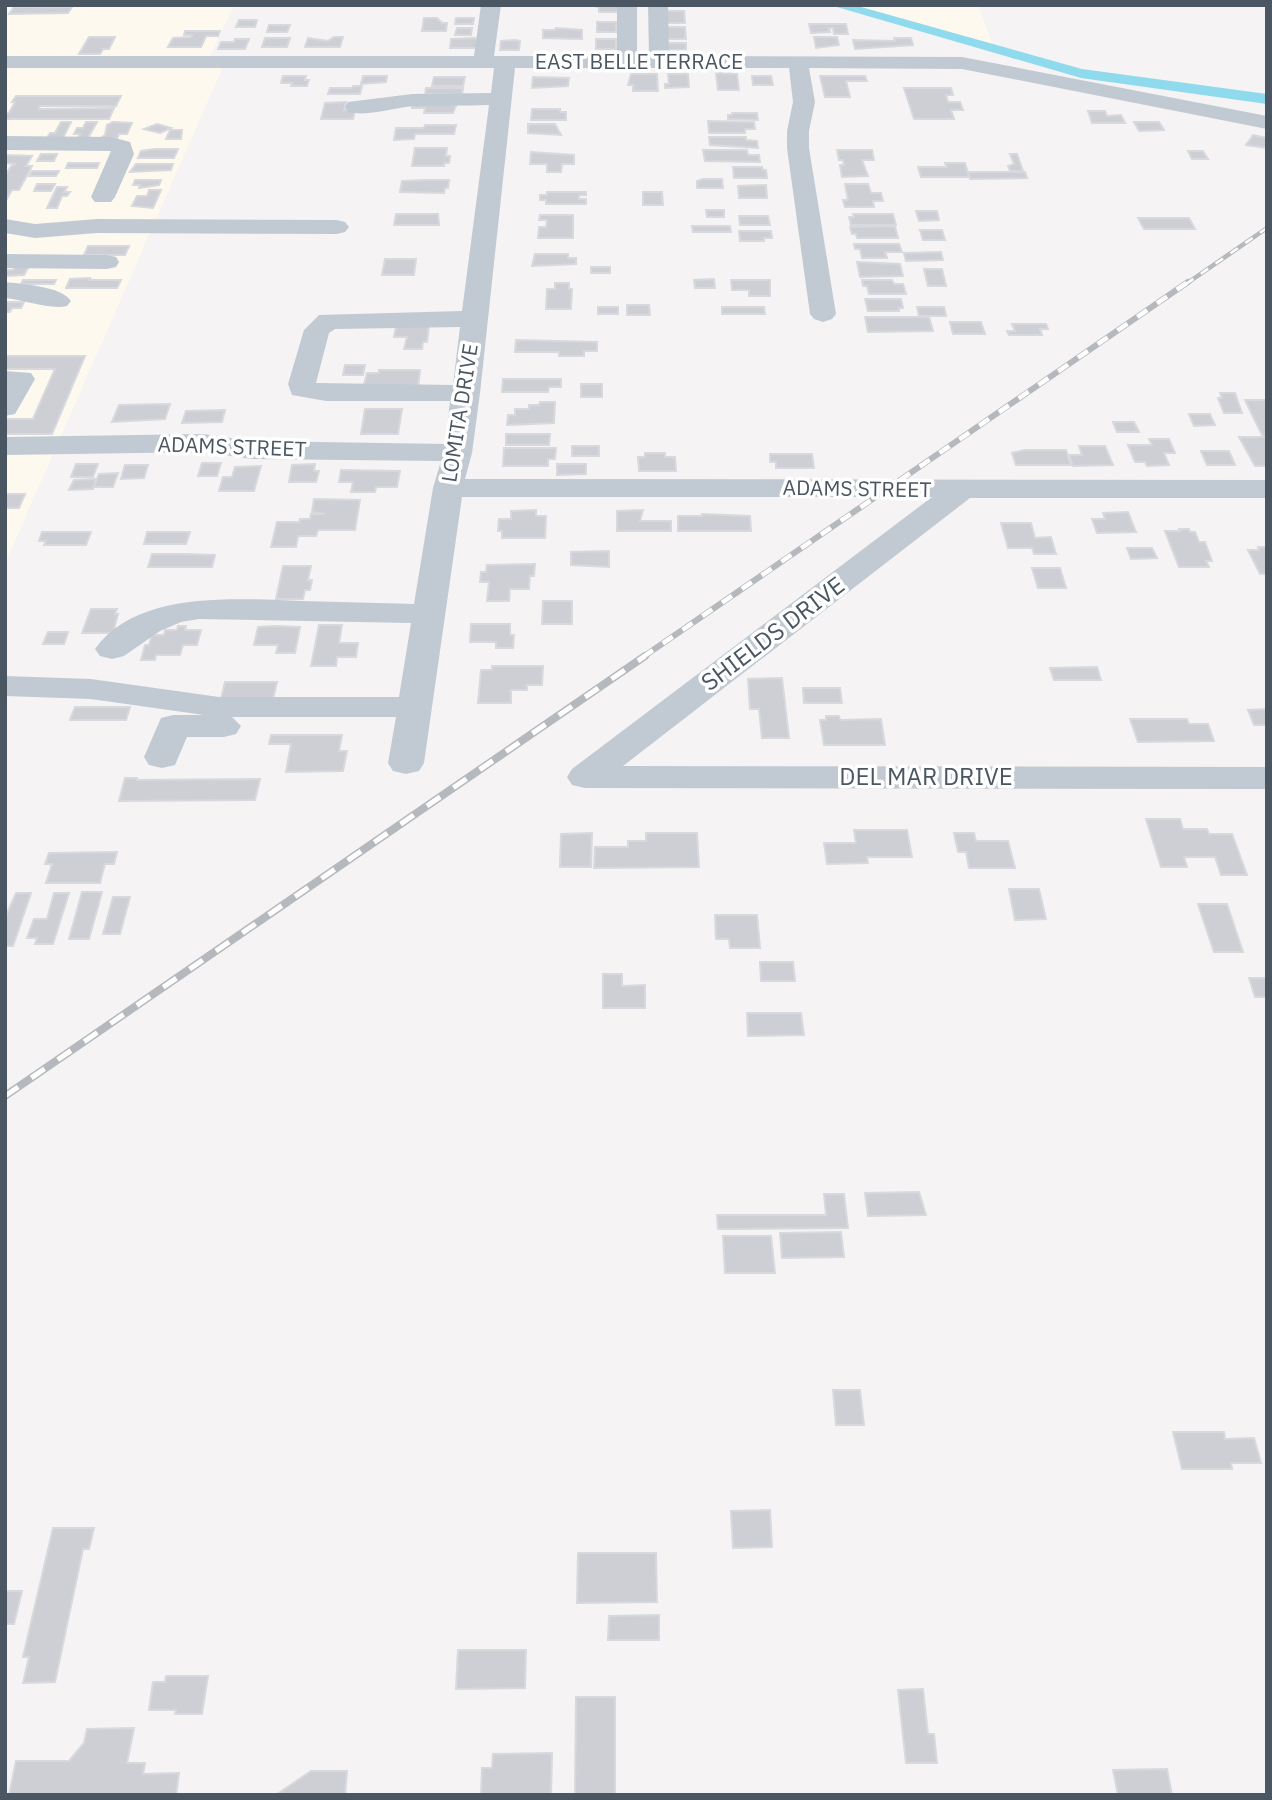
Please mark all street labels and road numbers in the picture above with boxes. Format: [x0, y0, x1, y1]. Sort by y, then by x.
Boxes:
street label: EAST BELLE TERRACE [535, 47, 743, 75]
street label: LOMITA DRIVE [434, 341, 484, 484]
street label: ADAMS STREET [157, 429, 307, 463]
street label: ADAMS STREET [782, 473, 932, 503]
street label: SHIELDS DRIVE [694, 569, 851, 698]
street label: DEL MAR DRIVE [839, 760, 1013, 792]

